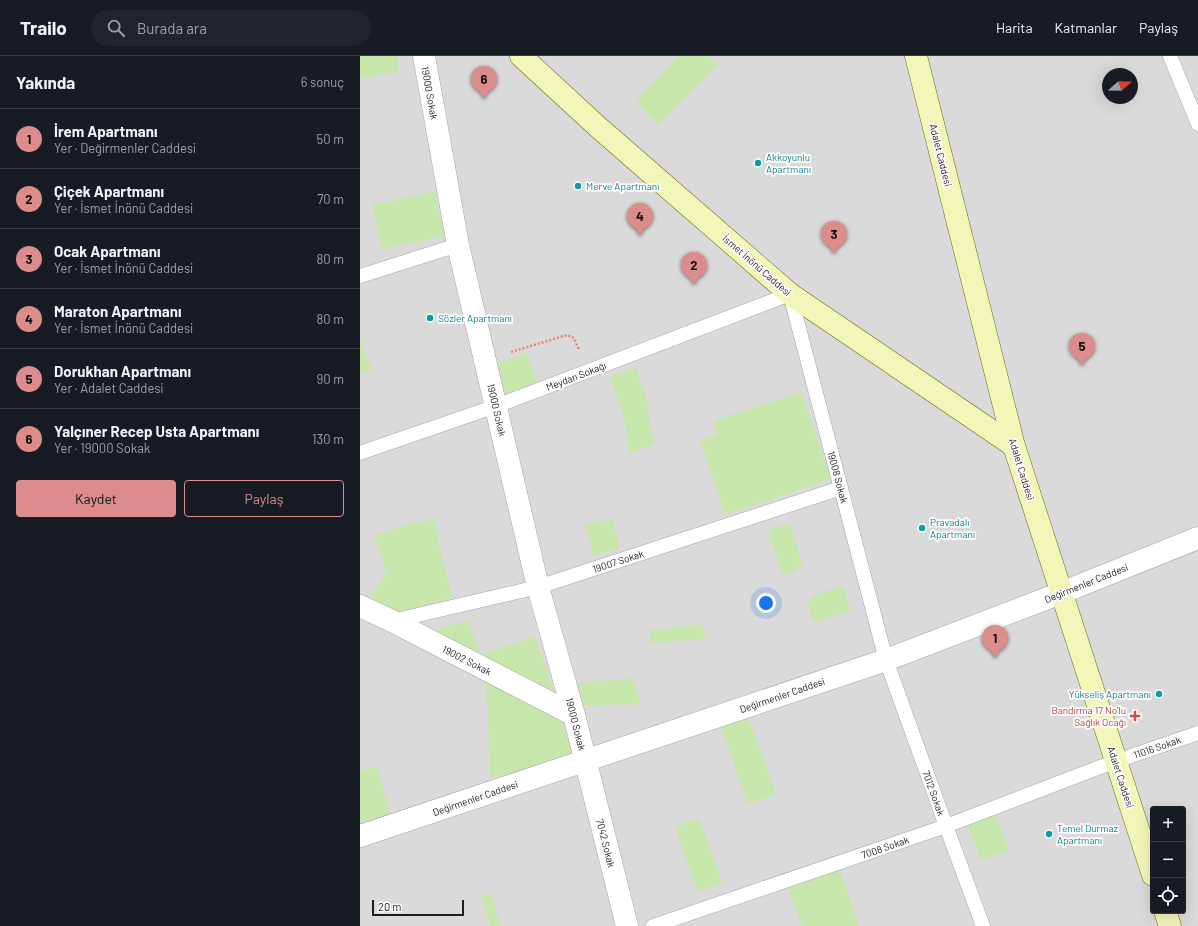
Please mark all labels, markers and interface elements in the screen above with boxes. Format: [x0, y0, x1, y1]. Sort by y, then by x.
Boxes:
search box [91, 10, 371, 46]
text: Trailo [20, 16, 67, 39]
icon: search [105, 17, 127, 39]
text: Burada ara [137, 19, 207, 37]
text: Harita [996, 19, 1033, 36]
text: Katmanlar [1055, 19, 1117, 36]
text: Paylaş [1139, 19, 1178, 36]
street label: 19000 Sokak [419, 65, 441, 121]
pin: 6 [471, 66, 497, 99]
north arrow [1102, 68, 1138, 104]
text: Yakında [16, 72, 75, 92]
text: 6 sonuç [301, 74, 344, 90]
text: İrem Apartmanı [54, 122, 157, 140]
street label: Adalet Caddesi [927, 123, 955, 187]
text: 1 [27, 131, 31, 147]
text: 50 m [317, 131, 344, 147]
text: Yer · Değirmenler Caddesi [54, 140, 196, 156]
place label: Akkoyunlu Apartmanı [766, 151, 811, 175]
marker: Akkoyunlu Apartmanı [753, 158, 763, 168]
place label: Merve Apartmanı [586, 180, 659, 192]
marker: Merve Apartmanı [573, 181, 583, 191]
text: Çiçek Apartmanı [54, 182, 164, 200]
text: 2 [25, 191, 33, 207]
text: 70 m [317, 191, 344, 207]
text: Yer · İsmet İnönü Caddesi [54, 200, 193, 216]
pin: 4 [627, 203, 653, 236]
pin: 3 [821, 221, 847, 254]
street label: İsmet İnönü Caddesi [720, 232, 794, 298]
text: Ocak Apartmanı [54, 242, 161, 260]
text: 3 [25, 251, 33, 267]
text: 80 m [317, 251, 344, 267]
pin: 2 [681, 252, 707, 285]
text: Yer · İsmet İnönü Caddesi [54, 260, 193, 276]
text: Maraton Apartmanı [54, 302, 181, 320]
text: 4 [25, 311, 33, 327]
text: 80 m [317, 311, 344, 327]
place label: Sözler Apartmanı [438, 312, 512, 324]
marker: Sözler Apartmanı [425, 313, 435, 323]
text: Yer · İsmet İnönü Caddesi [54, 320, 193, 336]
pin: 5 [1069, 333, 1095, 366]
street label: Meydan Sokağı [544, 359, 608, 393]
text: Dorukhan Apartmanı [54, 362, 191, 380]
text: 5 [25, 371, 33, 387]
text: 90 m [317, 371, 344, 387]
text: Yer · Adalet Caddesi [54, 380, 163, 396]
street label: 19000 Sokak [485, 382, 509, 438]
text: Yalçıner Recep Usta Apartmanı [54, 422, 259, 440]
text: 6 [26, 431, 32, 447]
text: 130 m [312, 431, 344, 447]
street label: Adalet Caddesi [1007, 437, 1037, 501]
text: Yer · 19000 Sokak [54, 440, 150, 456]
street label: 19008 Sokak [825, 450, 851, 504]
button: Kaydet [16, 480, 176, 517]
button: Paylaş [184, 480, 344, 517]
place label: Pravadalı Apartmanı [930, 516, 975, 540]
marker: Pravadalı Apartmanı [917, 523, 927, 533]
street label: 19007 Sokak [591, 547, 645, 575]
street label: Değirmenler Caddesi [1042, 561, 1130, 605]
your location [756, 593, 776, 613]
pin: 1 [982, 625, 1008, 658]
street label: 19002 Sokak [440, 642, 494, 678]
street label: Değirmenler Caddesi [738, 675, 826, 715]
place label: Yükseliş Apartmanı [1069, 688, 1151, 700]
marker: Yükseliş Apartmanı [1154, 689, 1164, 699]
street label: 19000 Sokak [564, 696, 588, 752]
place label: Bandırma 17 No'lu Sağlık Ocağı [1051, 704, 1126, 728]
marker: Bandırma 17 No'lu Sağlık Ocağı [1129, 710, 1141, 722]
street label: 11016 Sokak [1132, 733, 1182, 761]
street label: Adalet Caddesi [1105, 745, 1137, 809]
street label: 7012 Sokak [920, 769, 948, 817]
street label: Değirmenler Caddesi [431, 778, 519, 818]
map controls [1150, 806, 1186, 914]
button: + [1150, 806, 1186, 842]
street label: 7042 Sokak [594, 817, 618, 869]
place label: Temel Durmaz Apartmanı [1057, 822, 1119, 846]
marker: Temel Durmaz Apartmanı [1044, 829, 1054, 839]
street label: 7008 Sokak [860, 833, 910, 861]
button: − [1150, 842, 1186, 878]
button: locate [1150, 878, 1186, 914]
scale bar [372, 898, 464, 917]
text: 20 m [378, 900, 401, 913]

